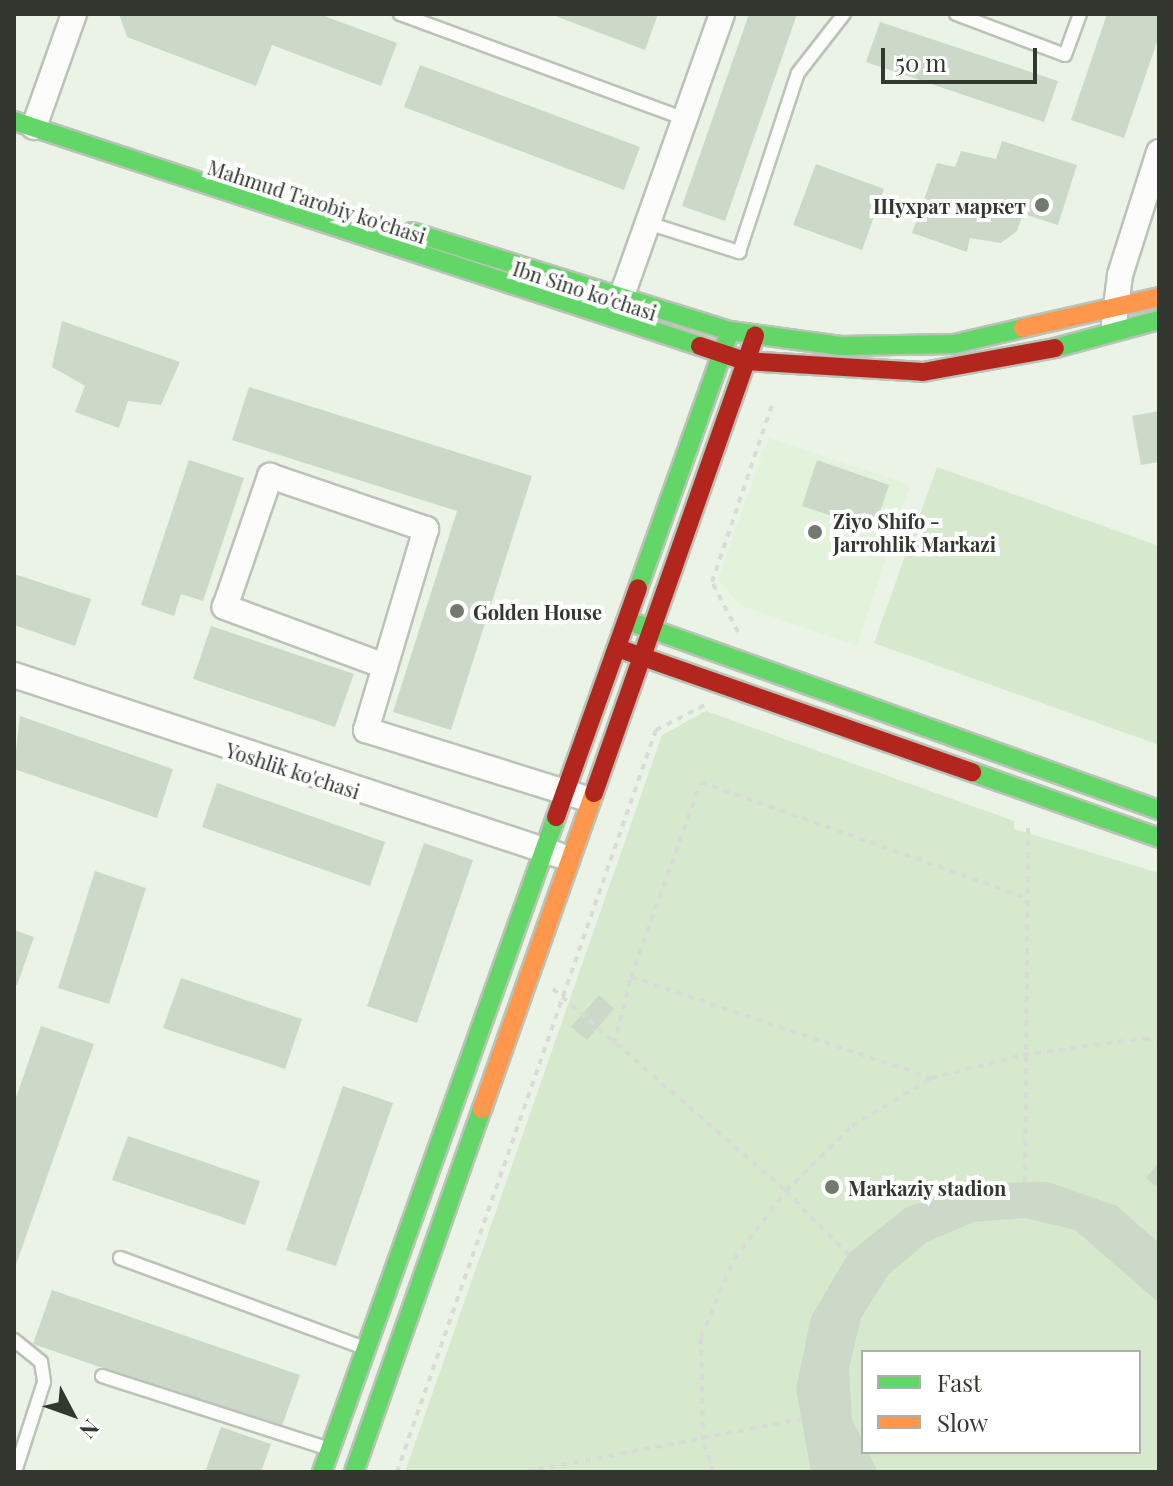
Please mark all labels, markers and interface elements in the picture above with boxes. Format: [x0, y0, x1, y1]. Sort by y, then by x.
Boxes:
scale bar [885, 32, 1041, 82]
text: 50 m [895, 46, 947, 78]
street label: Mahmud Tarobiy ko'chasi [204, 154, 430, 248]
place label: Шухрат маркет [873, 193, 1026, 217]
marker: Шухрат маркет [1033, 196, 1051, 214]
street label: Ibn Sino ko'chasi [510, 255, 660, 325]
place label: Ziyo Shifo - Jarrohlik Markazi [833, 508, 996, 555]
marker: Ziyo Shifo - Jarrohlik Markazi [804, 521, 826, 543]
place label: Golden House [473, 599, 602, 623]
marker: Golden House [448, 602, 466, 620]
street label: Yoshlik ko'chasi [223, 737, 363, 803]
place label: Markaziy stadion [848, 1175, 1007, 1199]
marker: Markaziy stadion [823, 1178, 841, 1196]
legend [861, 1350, 1141, 1454]
text: Fast [937, 1366, 982, 1398]
north arrow [32, 1374, 112, 1454]
text: Slow [937, 1406, 988, 1438]
text: N [74, 1414, 107, 1446]

